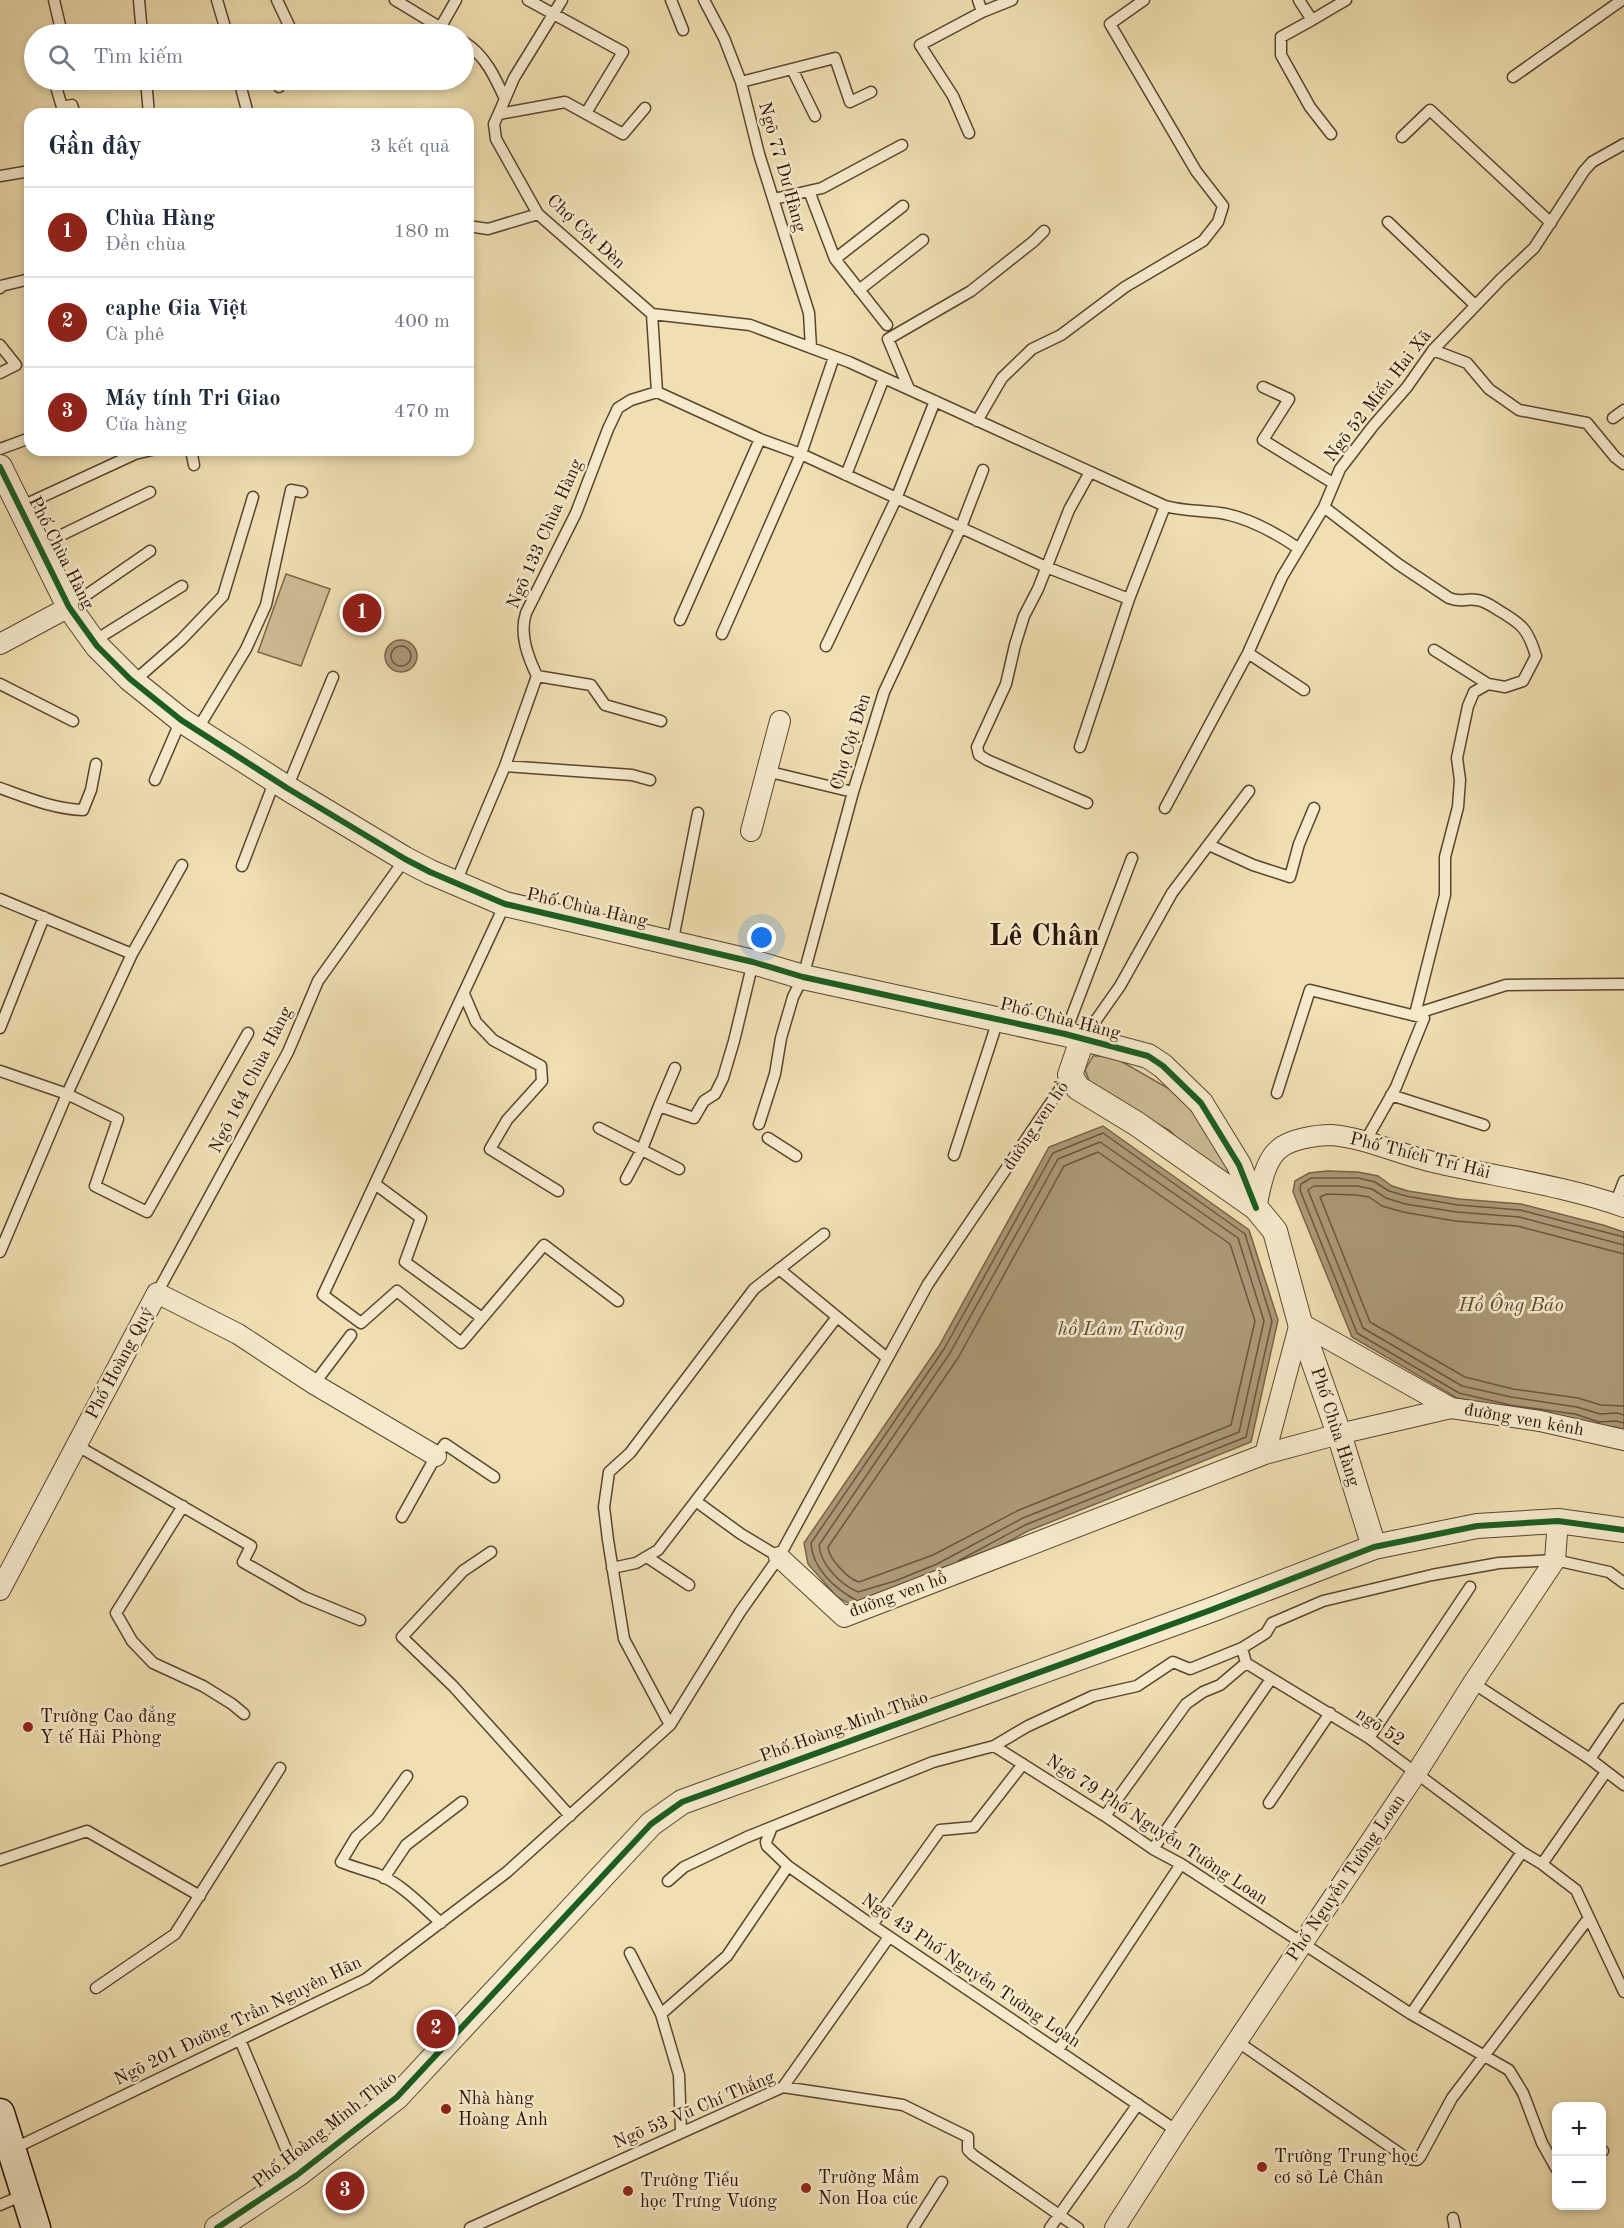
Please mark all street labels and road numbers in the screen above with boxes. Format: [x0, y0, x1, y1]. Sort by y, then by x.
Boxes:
street label: Ngõ 77 Dư Hàng [755, 100, 809, 234]
street label: Chợ Cột Đèn [543, 191, 629, 273]
street label: Ngõ 52 Miếu Hai Xã [1320, 326, 1435, 465]
street label: Ngõ 133 Chùa Hàng [504, 456, 586, 612]
street label: Phố Chùa Hàng [25, 493, 98, 613]
street label: Chợ Cột Đèn [828, 691, 874, 792]
street label: Phố Chùa Hàng [525, 884, 650, 931]
street label: Phố Chùa Hàng [998, 994, 1123, 1043]
street label: Ngõ 164 Chùa Hàng [206, 1004, 296, 1156]
street label: đường ven hồ [997, 1077, 1072, 1174]
street label: Phố Thích Trí Hải [1348, 1129, 1493, 1182]
street label: Phố Hoàng Quý [82, 1303, 157, 1422]
street label: Phố Chùa Hàng [1307, 1365, 1364, 1489]
street label: đường ven kênh [1463, 1401, 1585, 1439]
street label: đường ven hồ [846, 1566, 949, 1621]
street label: Phố Hoàng Minh Thảo [757, 1687, 931, 1766]
street label: ngõ 52 [1352, 1704, 1408, 1750]
street label: Ngõ 79 Phố Nguyễn Tường Loan [1043, 1750, 1272, 1909]
street label: Phố Nguyễn Tường Loan [1282, 1790, 1409, 1965]
street label: Ngõ 43 Phố Nguyễn Tường Loan [858, 1889, 1085, 2051]
street label: Ngõ 201 Đường Trần Nguyên Hãn [110, 1950, 365, 2089]
street label: Ngõ 53 Vũ Chí Thắng [609, 2065, 778, 2152]
street label: Phố Hoàng Minh Thảo [249, 2067, 401, 2192]

